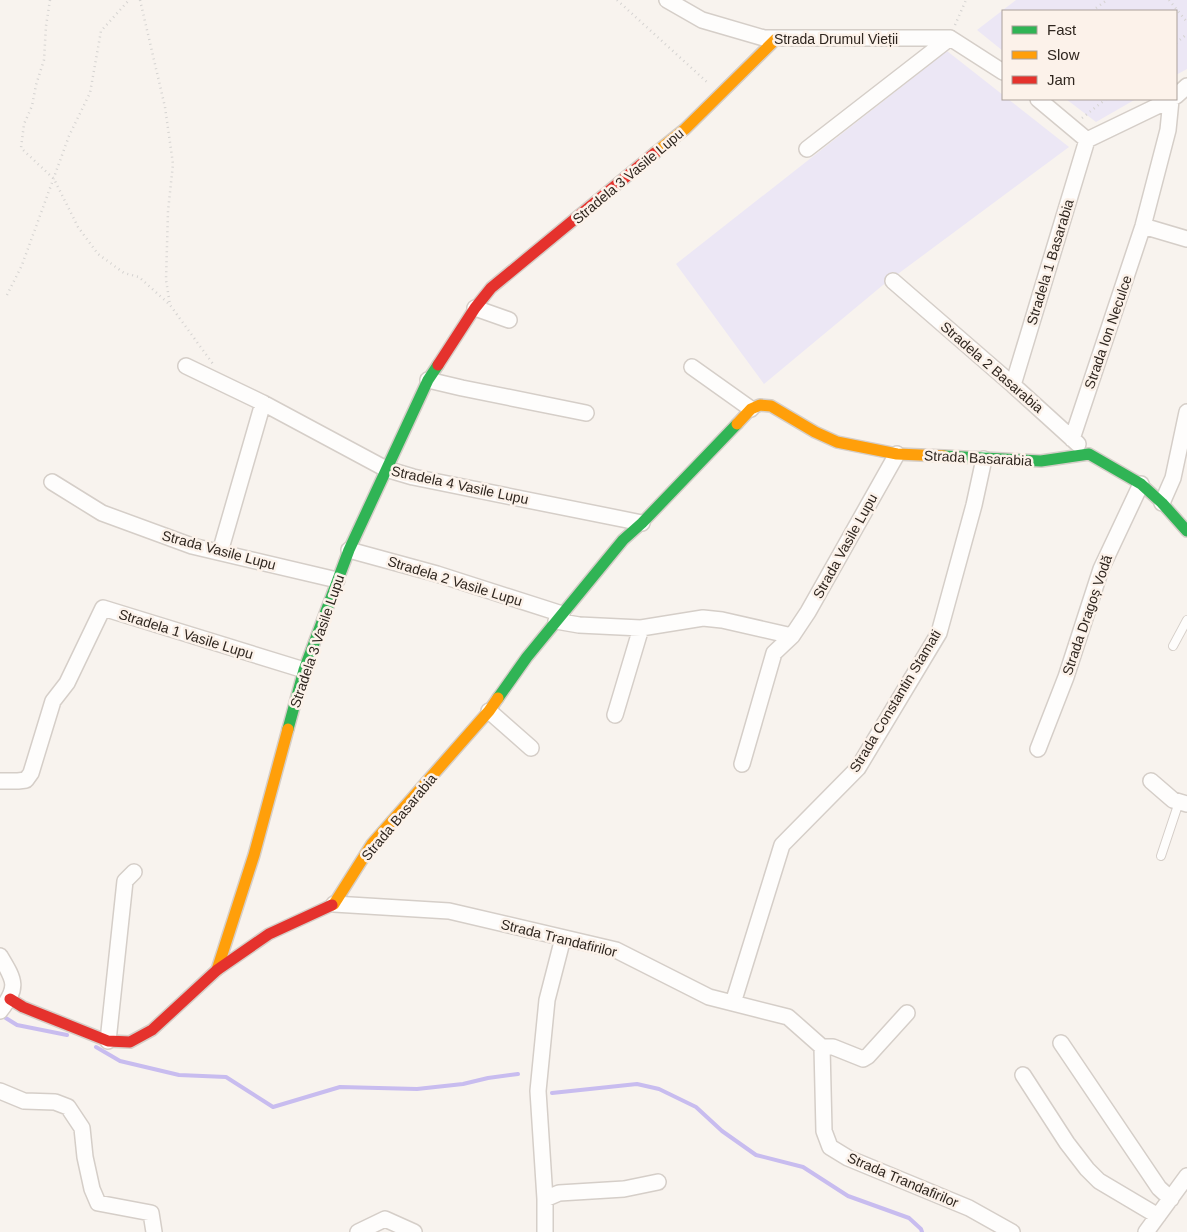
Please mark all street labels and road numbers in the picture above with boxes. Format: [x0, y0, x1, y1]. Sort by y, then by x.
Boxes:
street label: Strada Drumul Vieții [774, 31, 898, 47]
street label: Stradela 3 Vasile Lupu [569, 125, 687, 227]
street label: Stradela 1 Basarabia [1023, 197, 1077, 327]
street label: Strada Ion Neculce [1081, 273, 1135, 391]
street label: Stradela 2 Basarabia [937, 318, 1047, 416]
street label: Strada Basarabia [924, 447, 1033, 469]
street label: Stradela 4 Vasile Lupu [390, 463, 530, 507]
street label: Strada Vasile Lupu [810, 491, 880, 601]
street label: Strada Vasile Lupu [160, 527, 278, 573]
street label: Stradela 2 Vasile Lupu [386, 553, 524, 609]
street label: Strada Dragoș Vodă [1059, 553, 1115, 677]
street label: Stradela 3 Vasile Lupu [287, 572, 347, 710]
street label: Stradela 1 Vasile Lupu [117, 606, 255, 662]
street label: Strada Constantin Stamati [846, 627, 944, 775]
street label: Strada Basarabia [358, 770, 440, 864]
street label: Strada Trandafirilor [499, 916, 619, 960]
street label: Strada Trandafirilor [845, 1149, 961, 1211]

